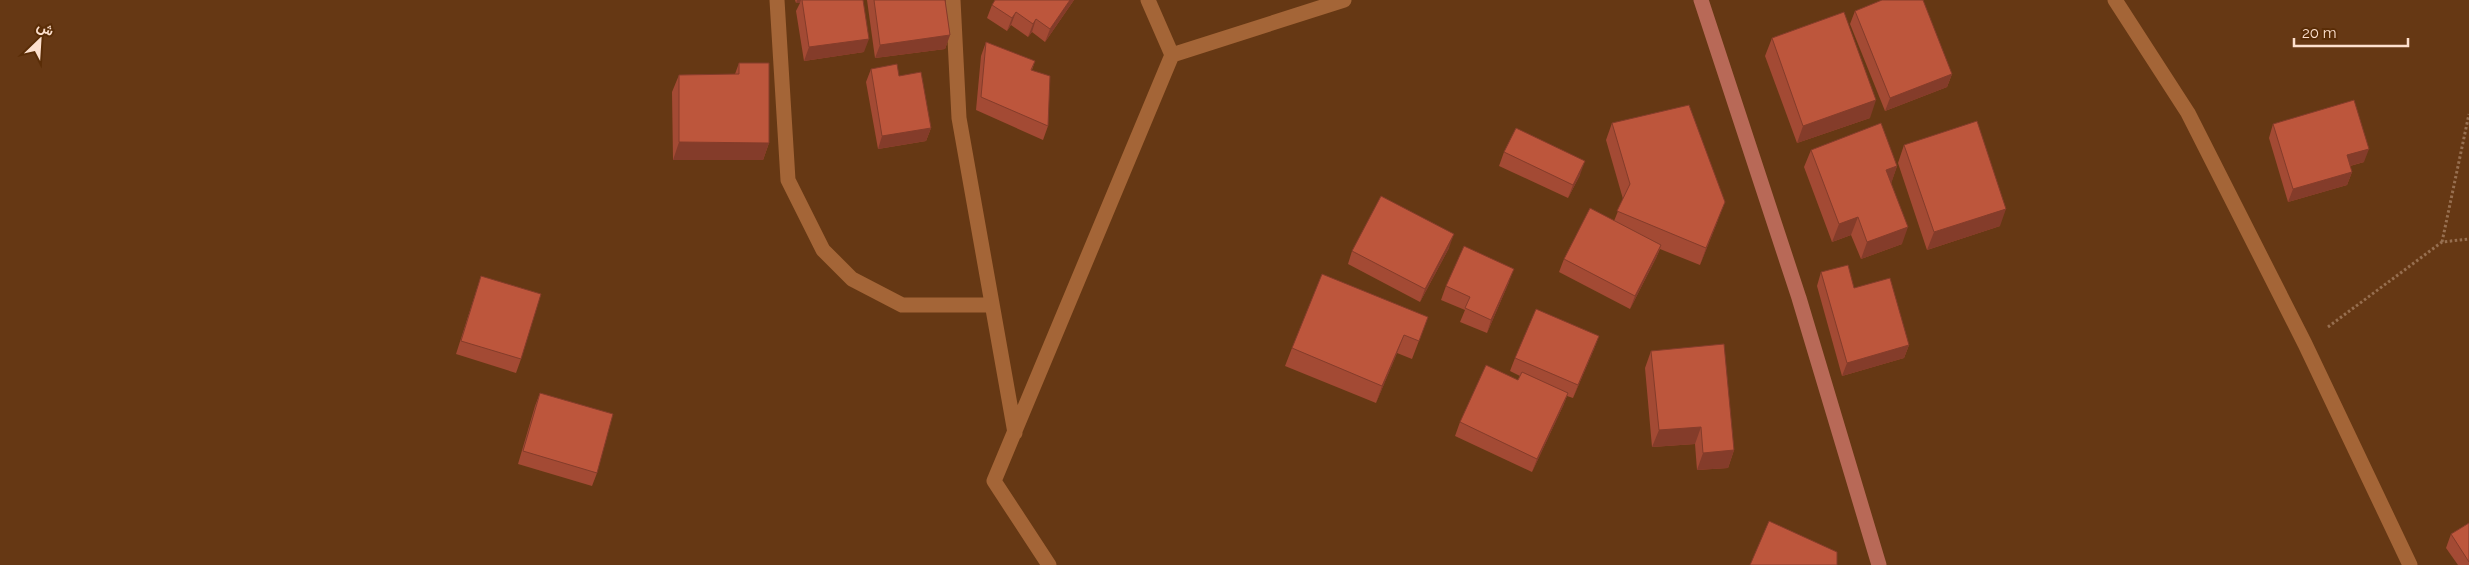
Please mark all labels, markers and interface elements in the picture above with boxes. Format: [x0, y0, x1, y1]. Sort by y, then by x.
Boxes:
north arrow [15, 15, 65, 65]
scale bar [2294, 15, 2408, 47]
text: ش [34, 17, 57, 40]
text: 20 m [2302, 24, 2337, 42]

